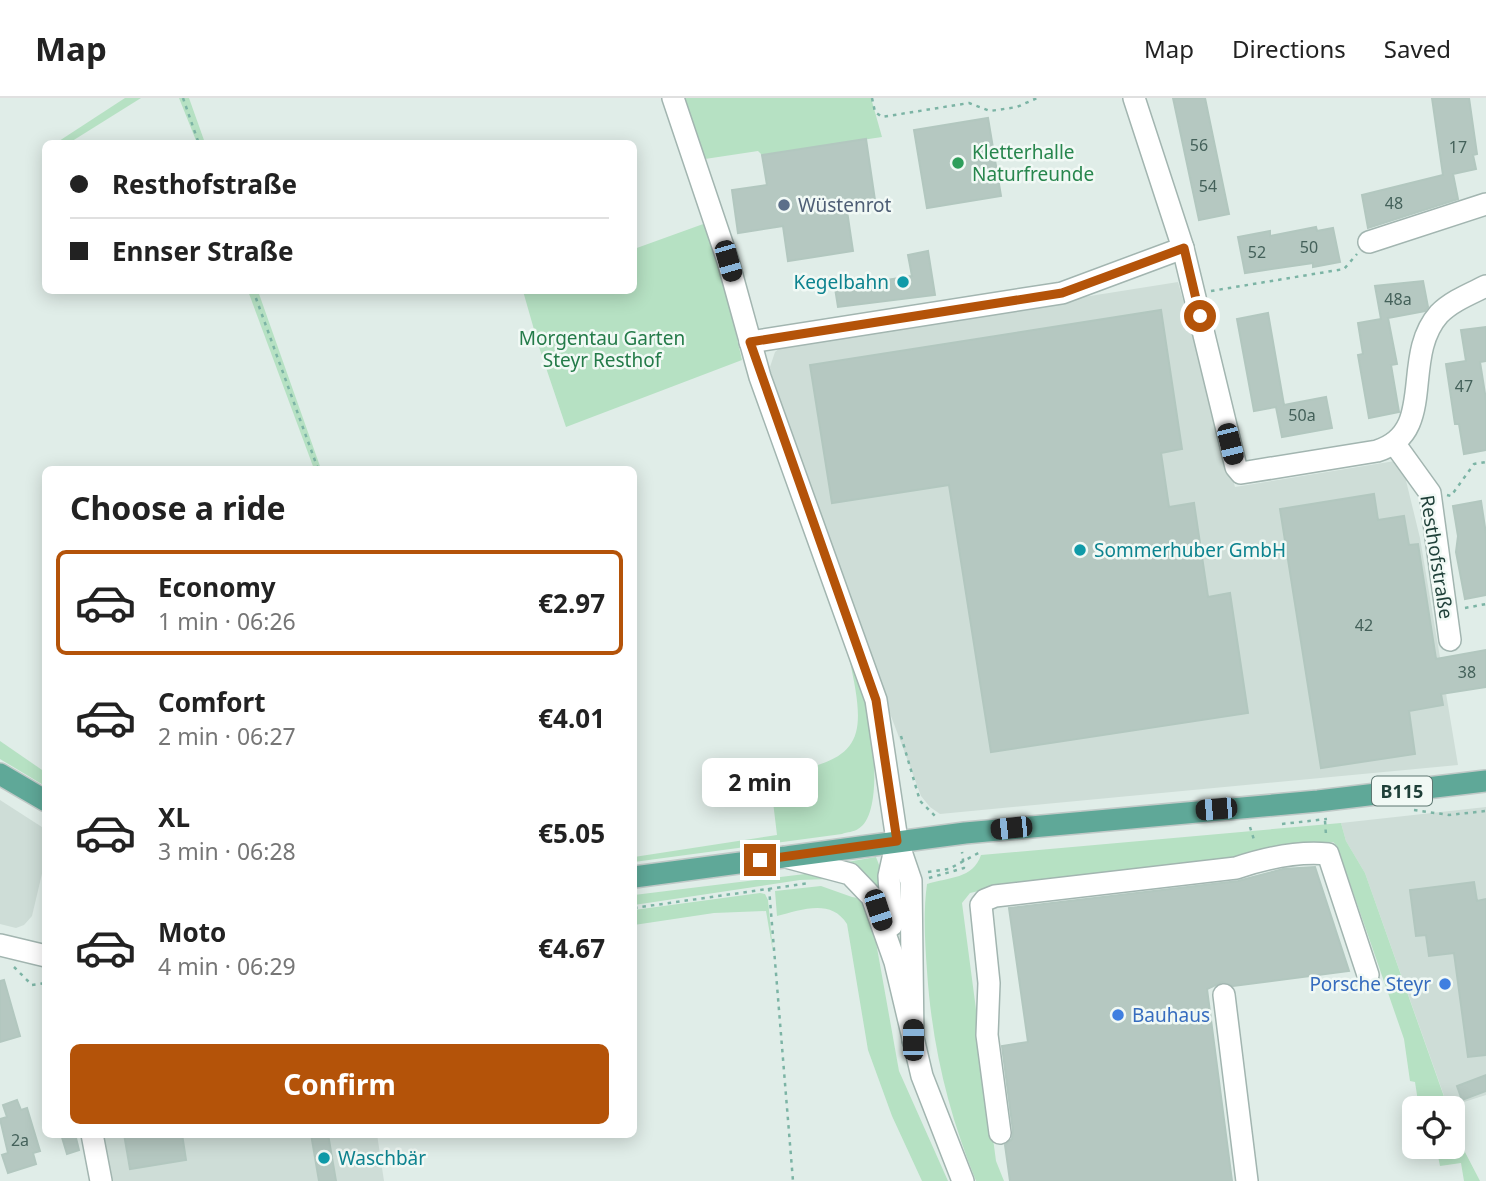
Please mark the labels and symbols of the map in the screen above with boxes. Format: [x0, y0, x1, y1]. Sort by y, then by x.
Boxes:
house number: 56 [1190, 134, 1208, 156]
house number: 17 [1449, 136, 1467, 158]
place label: Kletterhalle Naturfreunde [972, 139, 1094, 187]
marker: Kletterhalle Naturfreunde [950, 155, 966, 171]
house number: 54 [1199, 175, 1217, 197]
place label: Wüstenrot [798, 192, 892, 218]
house number: 48 [1385, 192, 1403, 214]
marker: Wüstenrot [776, 197, 792, 213]
house number: 50 [1300, 236, 1318, 258]
car [713, 238, 744, 284]
house number: 52 [1248, 241, 1266, 263]
place label: Kegelbahn [793, 269, 889, 295]
marker: Kegelbahn [895, 274, 911, 290]
house number: 48a [1384, 288, 1412, 310]
route start [1184, 300, 1216, 332]
park label: Morgentau Garten Steyr Resthof [519, 325, 685, 373]
house number: 47 [1455, 375, 1473, 397]
house number: 50a [1288, 404, 1316, 426]
car [1215, 421, 1246, 467]
street label: Resthofstraße [1414, 493, 1460, 621]
place label: Sommerhuber GmbH [1094, 537, 1286, 563]
marker: Sommerhuber GmbH [1072, 542, 1088, 558]
house number: 42 [1355, 614, 1373, 636]
house number: 38 [1458, 661, 1476, 683]
callout: 2 min [702, 758, 818, 808]
road number: B115 [1372, 776, 1432, 806]
car [1195, 797, 1238, 821]
car [990, 815, 1033, 841]
route end [744, 844, 776, 876]
car [862, 887, 895, 933]
place label: Porsche Steyr [1309, 971, 1431, 997]
marker: Porsche Steyr [1437, 976, 1453, 992]
place label: Bauhaus [1132, 1002, 1210, 1028]
marker: Bauhaus [1110, 1007, 1126, 1023]
car [903, 1019, 924, 1061]
house number: 2a [11, 1129, 29, 1151]
place label: Waschbär [338, 1145, 426, 1171]
marker: Waschbär [316, 1150, 332, 1166]

